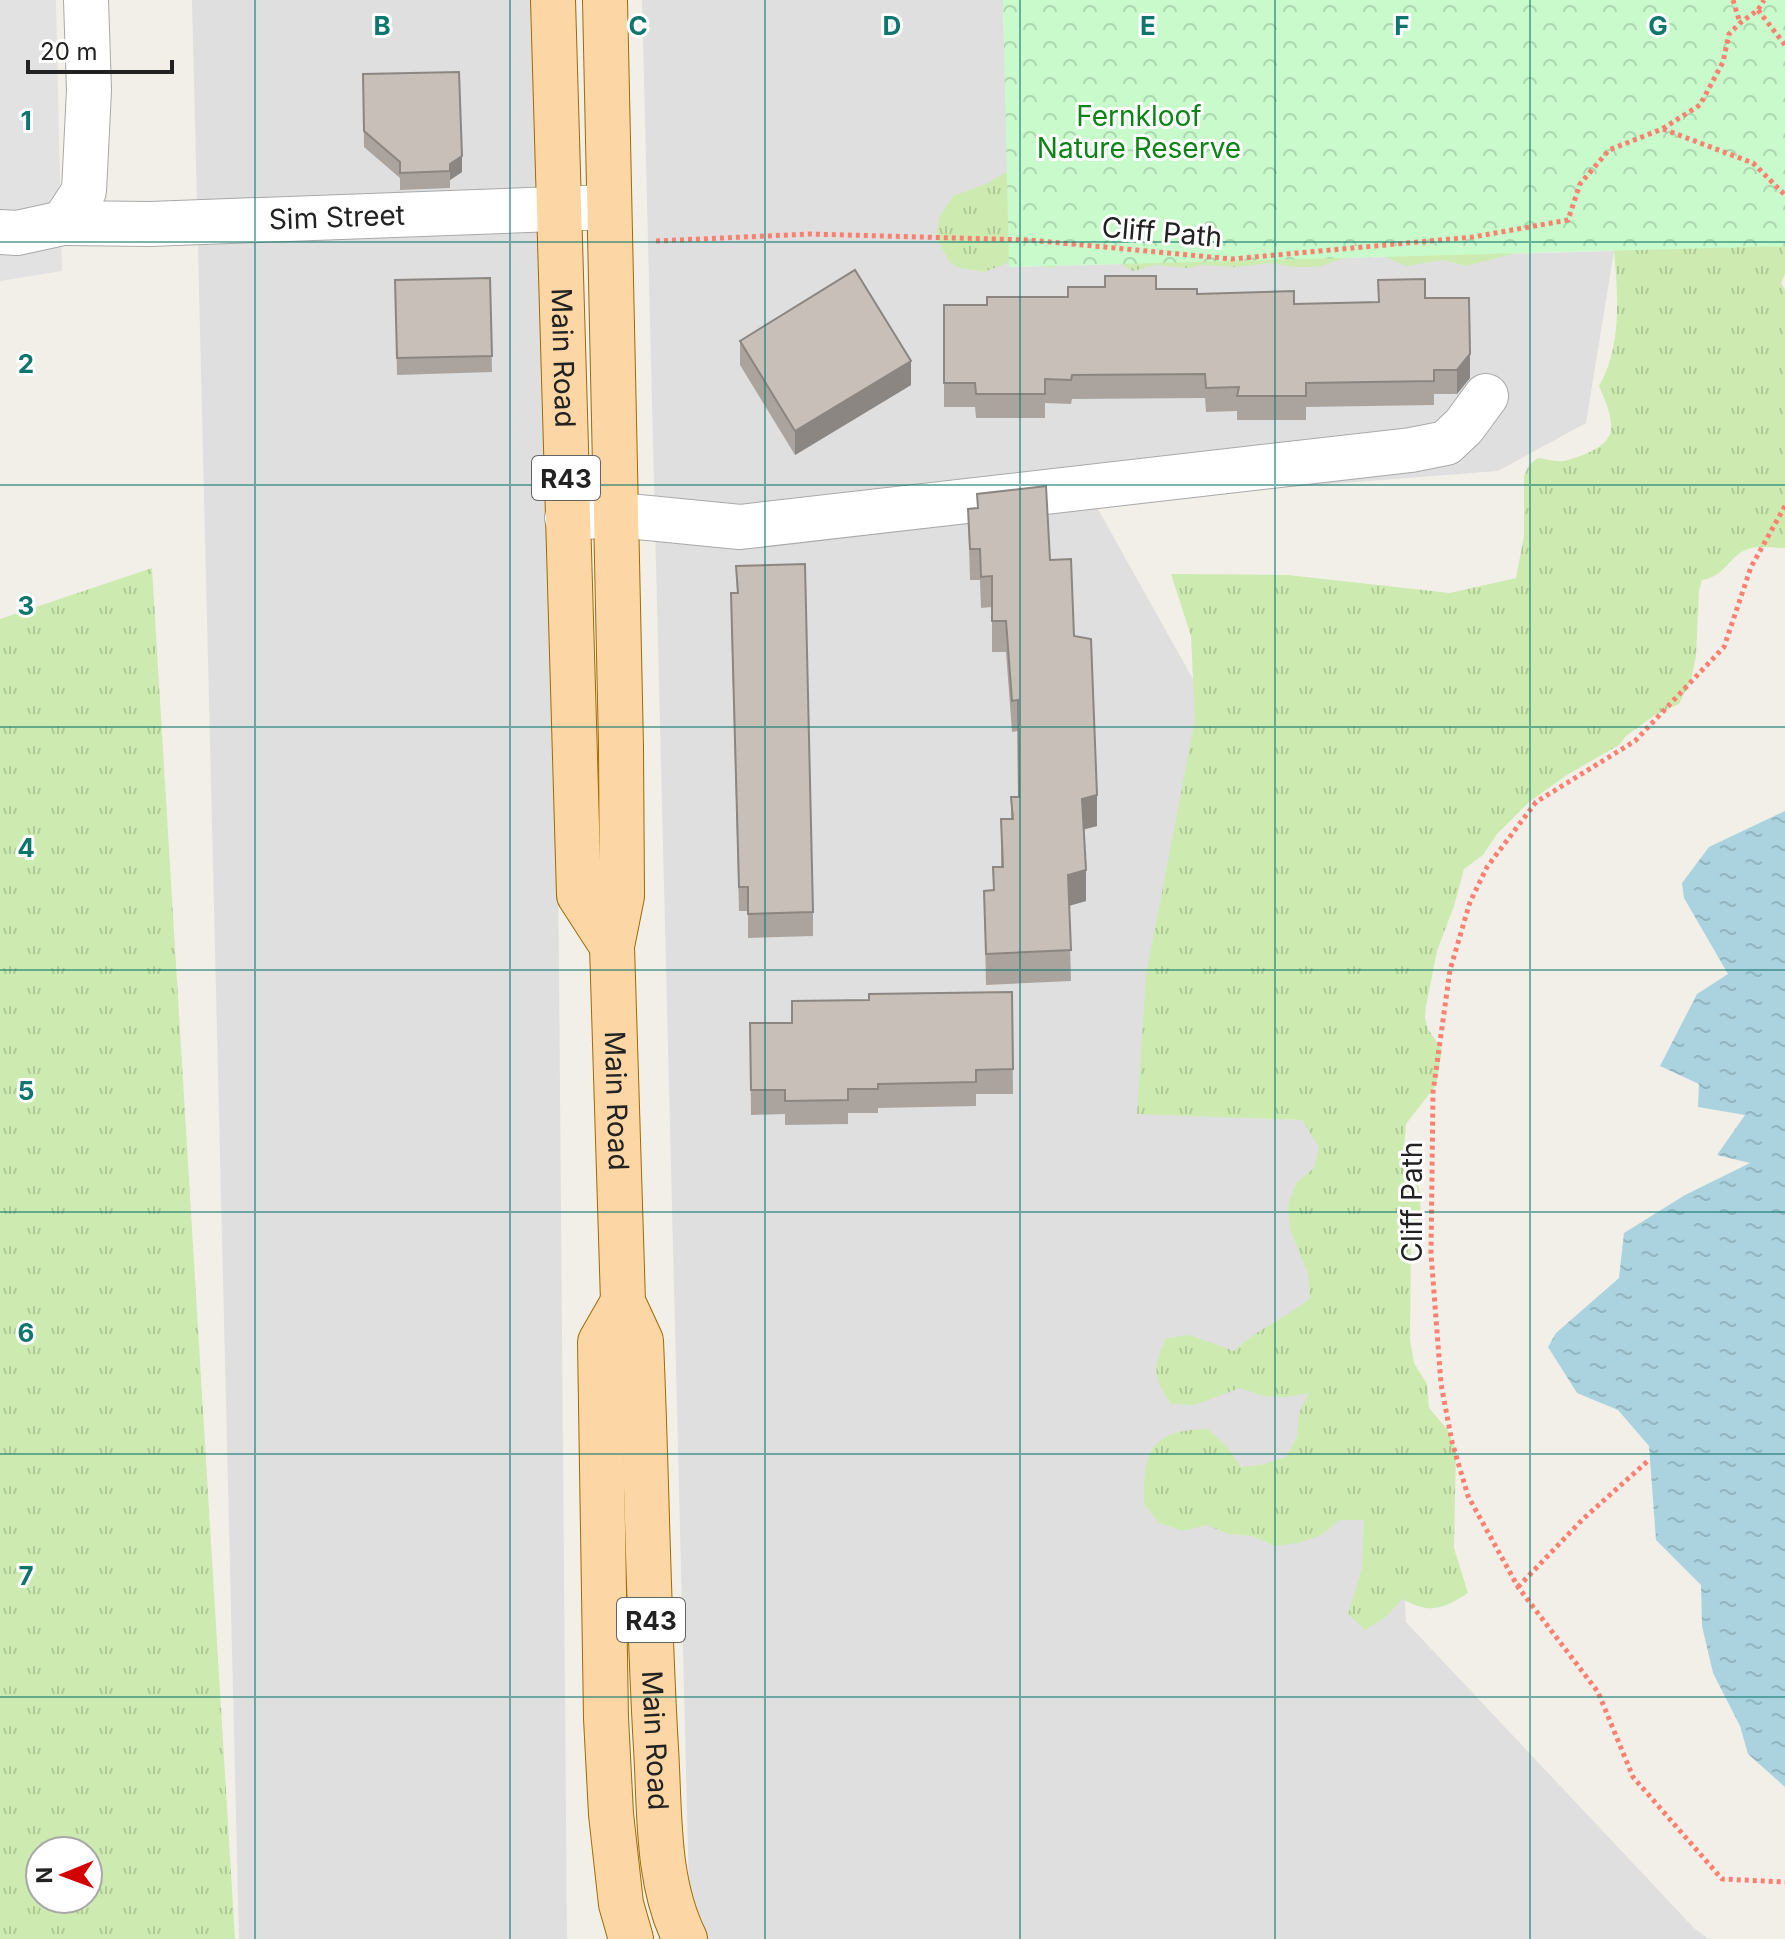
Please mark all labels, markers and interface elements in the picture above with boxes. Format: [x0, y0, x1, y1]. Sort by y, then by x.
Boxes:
text: B [373, 10, 391, 41]
text: C [628, 10, 648, 41]
text: D [883, 10, 901, 41]
text: E [1140, 10, 1156, 41]
text: F [1394, 10, 1410, 41]
text: G [1648, 10, 1668, 41]
scale bar [28, 24, 172, 74]
text: 20 m [40, 37, 98, 66]
park label: Fernkloof Nature Reserve [1037, 99, 1241, 165]
text: 1 [20, 105, 32, 136]
street label: Sim Street [268, 198, 406, 237]
street label: Cliff Path [1100, 210, 1224, 254]
street label: Main Road [544, 287, 582, 428]
text: 2 [18, 348, 34, 379]
road number: R43 [532, 456, 600, 500]
text: 3 [18, 590, 34, 621]
text: 4 [17, 832, 35, 863]
street label: Main Road [598, 1030, 636, 1171]
text: 5 [18, 1075, 34, 1106]
street label: Cliff Path [1395, 1142, 1429, 1262]
text: 6 [18, 1317, 34, 1348]
text: 7 [18, 1560, 34, 1591]
road number: R43 [617, 1598, 685, 1642]
street label: Main Road [635, 1670, 676, 1811]
north arrow [24, 1835, 104, 1915]
text: N [31, 1867, 57, 1884]

